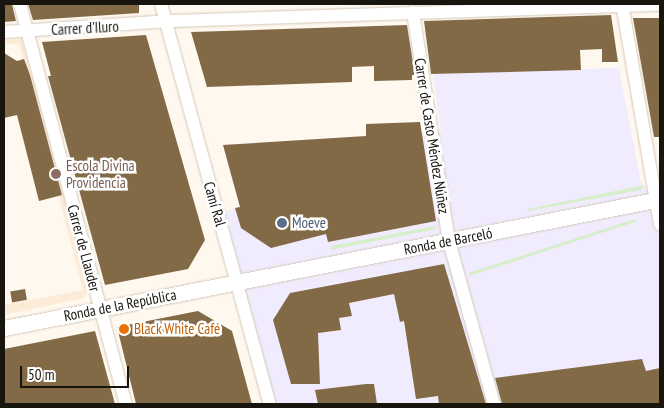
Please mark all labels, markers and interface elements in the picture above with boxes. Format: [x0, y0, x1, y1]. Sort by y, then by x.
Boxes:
street label: Carrer d'Iluro [51, 17, 119, 39]
street label: Carrer de Casto Méndez Núñez [411, 57, 453, 215]
place label: Escola Divina Providencia [66, 156, 135, 191]
marker: Escola Divina Providencia [50, 168, 62, 180]
street label: Camí Ral [200, 180, 230, 228]
street label: Carrer de Llauder [64, 203, 104, 293]
place label: Moeve [292, 214, 326, 232]
marker: Moeve [276, 217, 288, 229]
street label: Ronda de Barceló [402, 224, 494, 258]
street label: Ronda de la República [62, 285, 178, 325]
place label: Black White Café [134, 320, 221, 338]
marker: Black White Café [118, 323, 130, 335]
scale bar [22, 356, 131, 388]
text: 50 m [28, 365, 54, 384]

